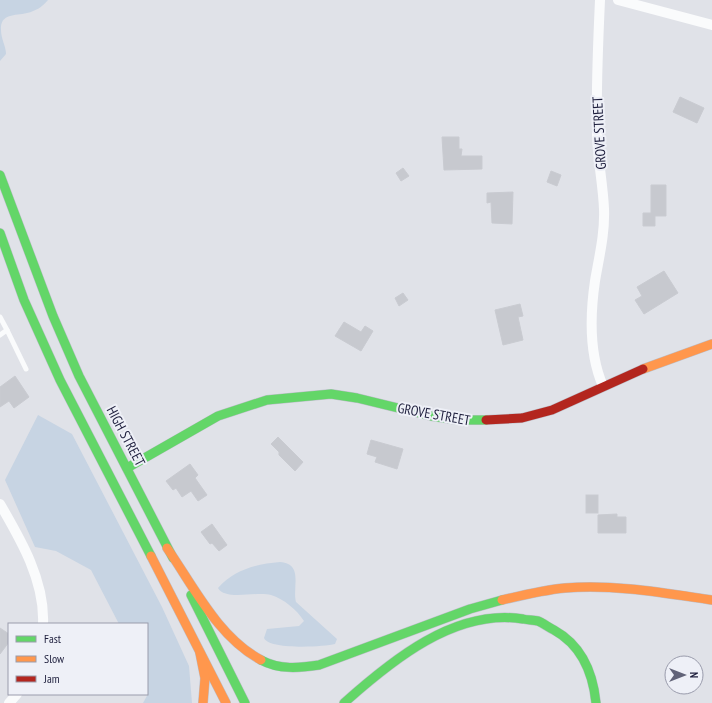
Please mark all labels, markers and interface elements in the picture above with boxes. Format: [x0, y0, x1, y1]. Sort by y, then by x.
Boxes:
street label: GROVE STREET [588, 95, 610, 170]
street label: GROVE STREET [396, 399, 472, 429]
street label: HIGH STREET [103, 403, 150, 470]
legend [8, 623, 148, 695]
text: Fast [44, 631, 62, 646]
text: Slow [44, 651, 65, 666]
north arrow [664, 655, 704, 695]
text: Jam [43, 671, 60, 686]
text: N [687, 672, 701, 678]

